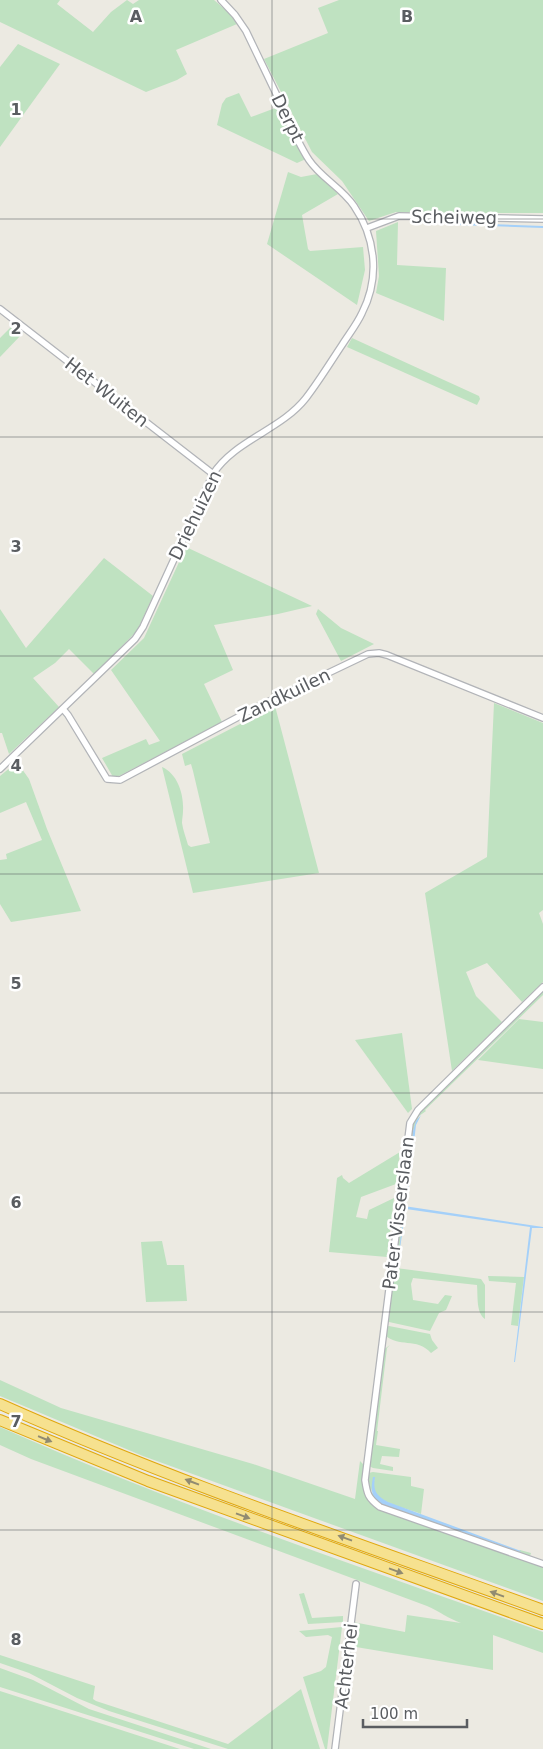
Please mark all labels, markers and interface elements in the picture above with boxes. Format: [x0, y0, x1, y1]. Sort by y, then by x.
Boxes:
text: A [130, 7, 143, 26]
text: B [401, 7, 413, 26]
street label: Derpt [267, 91, 309, 145]
text: 1 [10, 100, 22, 119]
street label: Scheiweg [411, 206, 497, 228]
text: 2 [10, 319, 22, 338]
street label: Het Wuiten [61, 353, 153, 431]
street label: Driehuizen [164, 467, 226, 563]
text: 3 [10, 537, 22, 556]
street label: Zandkuilen [234, 664, 334, 726]
text: 4 [10, 756, 22, 775]
text: 5 [10, 974, 22, 993]
street label: Pater Visserslaan [378, 1135, 418, 1291]
text: 6 [10, 1193, 22, 1212]
text: 7 [10, 1412, 22, 1431]
one-way arrow [38, 1435, 53, 1443]
one-way arrow [185, 1478, 199, 1486]
one-way arrow [236, 1512, 251, 1520]
one-way arrow [337, 1534, 352, 1541]
one-way arrow [389, 1567, 404, 1575]
one-way arrow [489, 1590, 504, 1598]
street label: Achterhei [330, 1622, 362, 1710]
text: 8 [10, 1630, 22, 1649]
scale bar [363, 1696, 467, 1728]
text: 100 m [370, 1705, 418, 1723]

